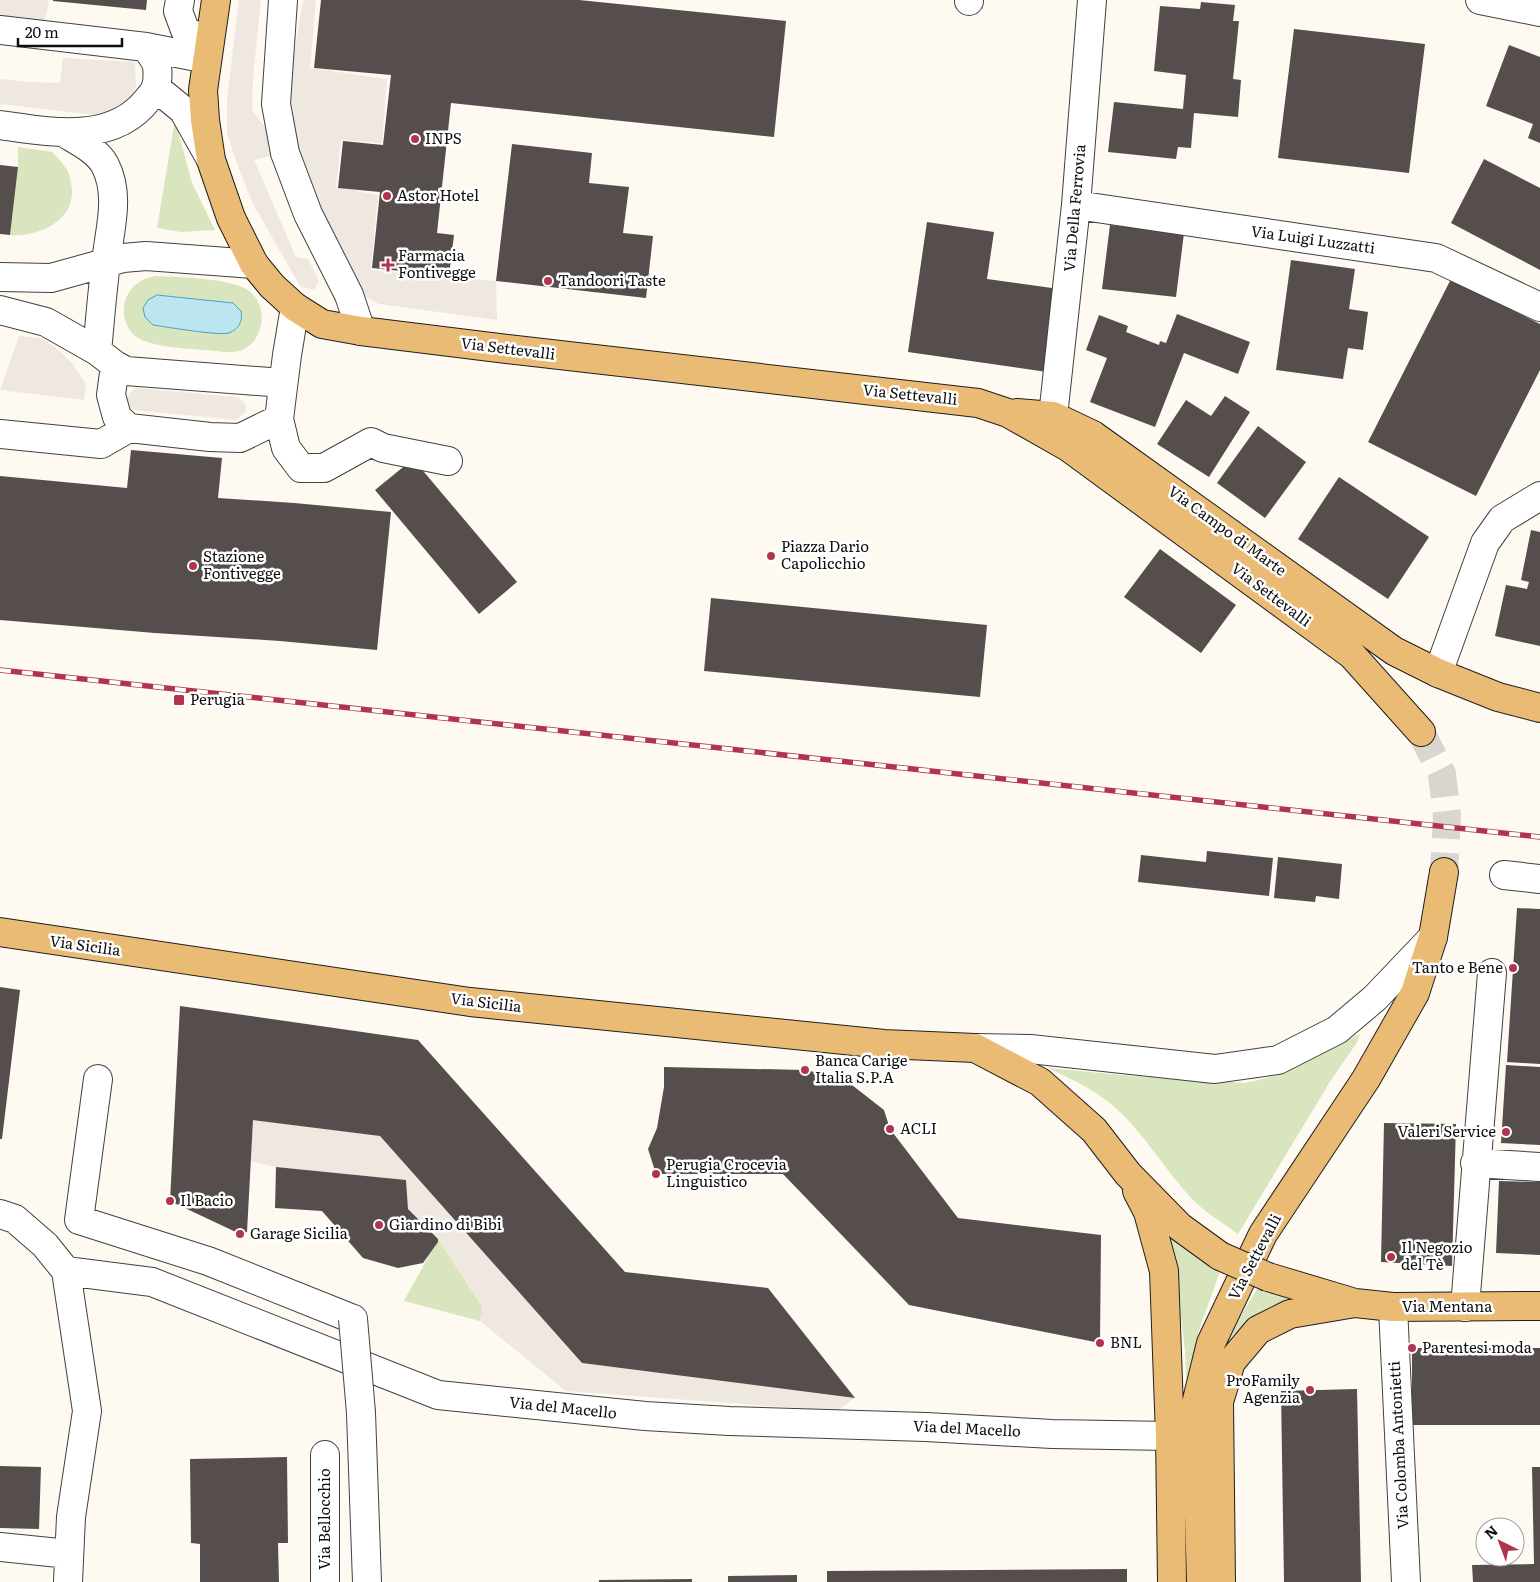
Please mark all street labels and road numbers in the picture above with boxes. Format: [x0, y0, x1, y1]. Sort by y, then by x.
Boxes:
street label: Via Della Ferrovia [1056, 142, 1091, 273]
street label: Via Luigi Luzzatti [1250, 218, 1377, 259]
street label: Via Settevalli [460, 330, 557, 365]
street label: Via Settevalli [862, 377, 959, 410]
street label: Via Campo di Marte [1164, 479, 1292, 581]
street label: Via Settevalli [1227, 556, 1317, 632]
street label: Via Sicilia [48, 928, 123, 961]
street label: Via Sicilia [449, 986, 524, 1017]
street label: Via Settevalli [1221, 1209, 1286, 1304]
street label: Via Mentana [1402, 1294, 1493, 1317]
street label: Via Colomba Antonietti [1382, 1360, 1413, 1530]
street label: Via del Macello [508, 1389, 618, 1424]
street label: Via del Macello [913, 1413, 1022, 1442]
street label: Via Bellocchio [312, 1468, 335, 1570]

